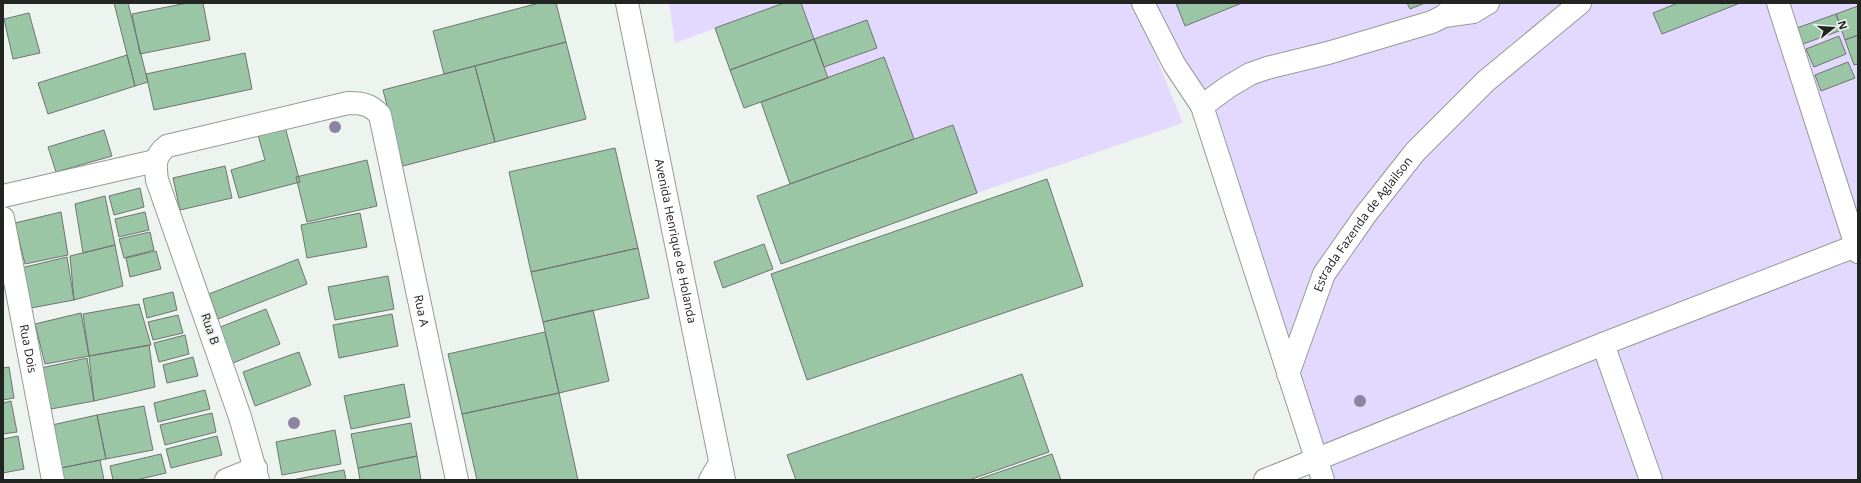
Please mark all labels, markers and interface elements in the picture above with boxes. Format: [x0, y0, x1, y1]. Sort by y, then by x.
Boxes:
north arrow [1813, 8, 1853, 48]
text: N [1835, 18, 1852, 31]
street label: Estrada Fazenda de Aglailson [1309, 153, 1416, 294]
street label: Avenida Henrique de Holanda [651, 157, 701, 325]
street label: Rua A [410, 293, 433, 328]
street label: Rua B [197, 311, 224, 347]
street label: Rua Dois [15, 323, 41, 375]

